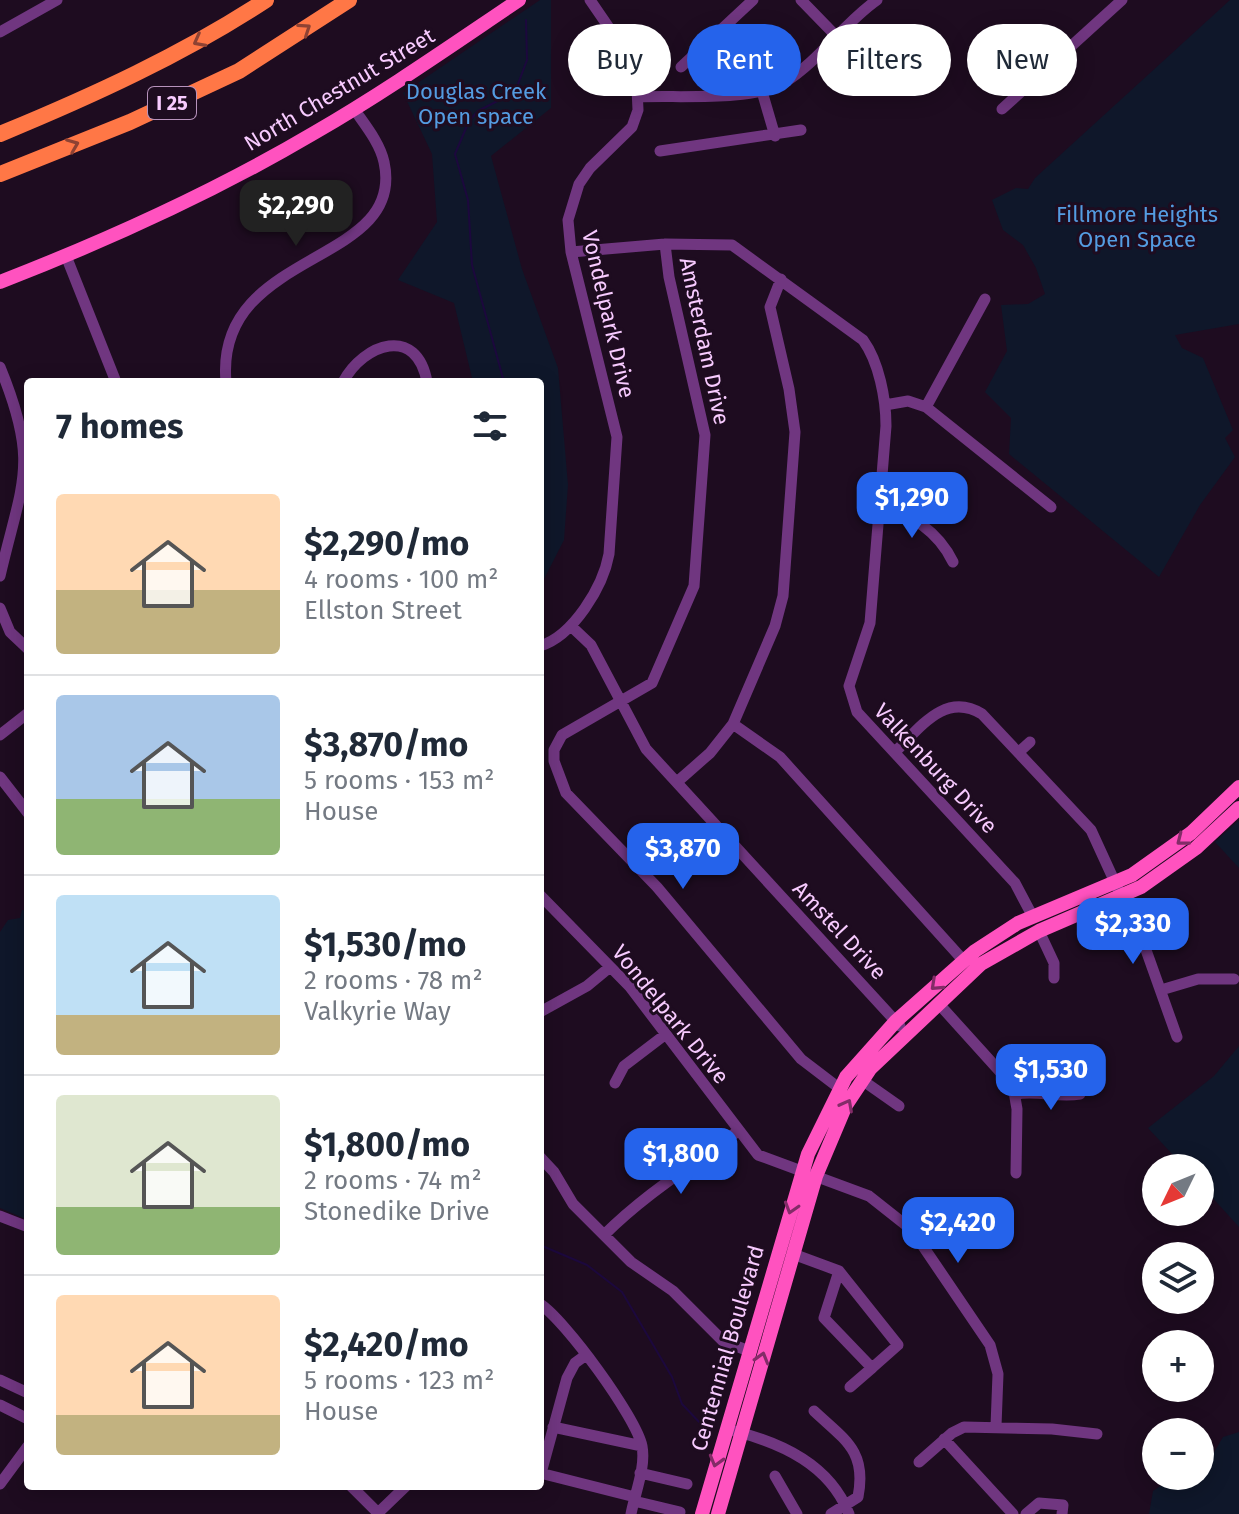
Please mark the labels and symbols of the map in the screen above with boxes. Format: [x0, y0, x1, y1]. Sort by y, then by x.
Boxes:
street label: North Chestnut Street [239, 22, 439, 157]
one-way arrow [296, 24, 310, 39]
one-way arrow [193, 31, 208, 46]
park label: Douglas Creek Open space [406, 78, 547, 130]
road number: I 25 [148, 87, 196, 119]
one-way arrow [65, 139, 79, 155]
pin: $2,290 [231, 180, 361, 248]
park label: Fillmore Heights Open Space [1056, 201, 1218, 253]
street label: Vondelpark Drive [576, 228, 641, 400]
street label: Amsterdam Drive [674, 255, 735, 427]
pin: $1,290 [847, 472, 977, 540]
street label: Valkenburg Drive [868, 698, 1003, 839]
pin: $3,870 [618, 823, 748, 891]
one-way arrow [1177, 830, 1191, 845]
street label: Amstel Drive [787, 875, 892, 985]
pin: $2,330 [1068, 898, 1198, 966]
street label: Vondelpark Drive [606, 939, 735, 1089]
one-way arrow [930, 975, 945, 989]
pin: $1,530 [986, 1044, 1116, 1112]
one-way arrow [837, 1098, 852, 1113]
pin: $1,800 [616, 1128, 746, 1196]
north arrow [1142, 1154, 1214, 1226]
pin: $2,420 [893, 1197, 1023, 1265]
one-way arrow [784, 1201, 800, 1214]
street label: Centennial Boulevard [685, 1242, 770, 1454]
one-way arrow [753, 1351, 769, 1365]
one-way arrow [709, 1453, 726, 1467]

